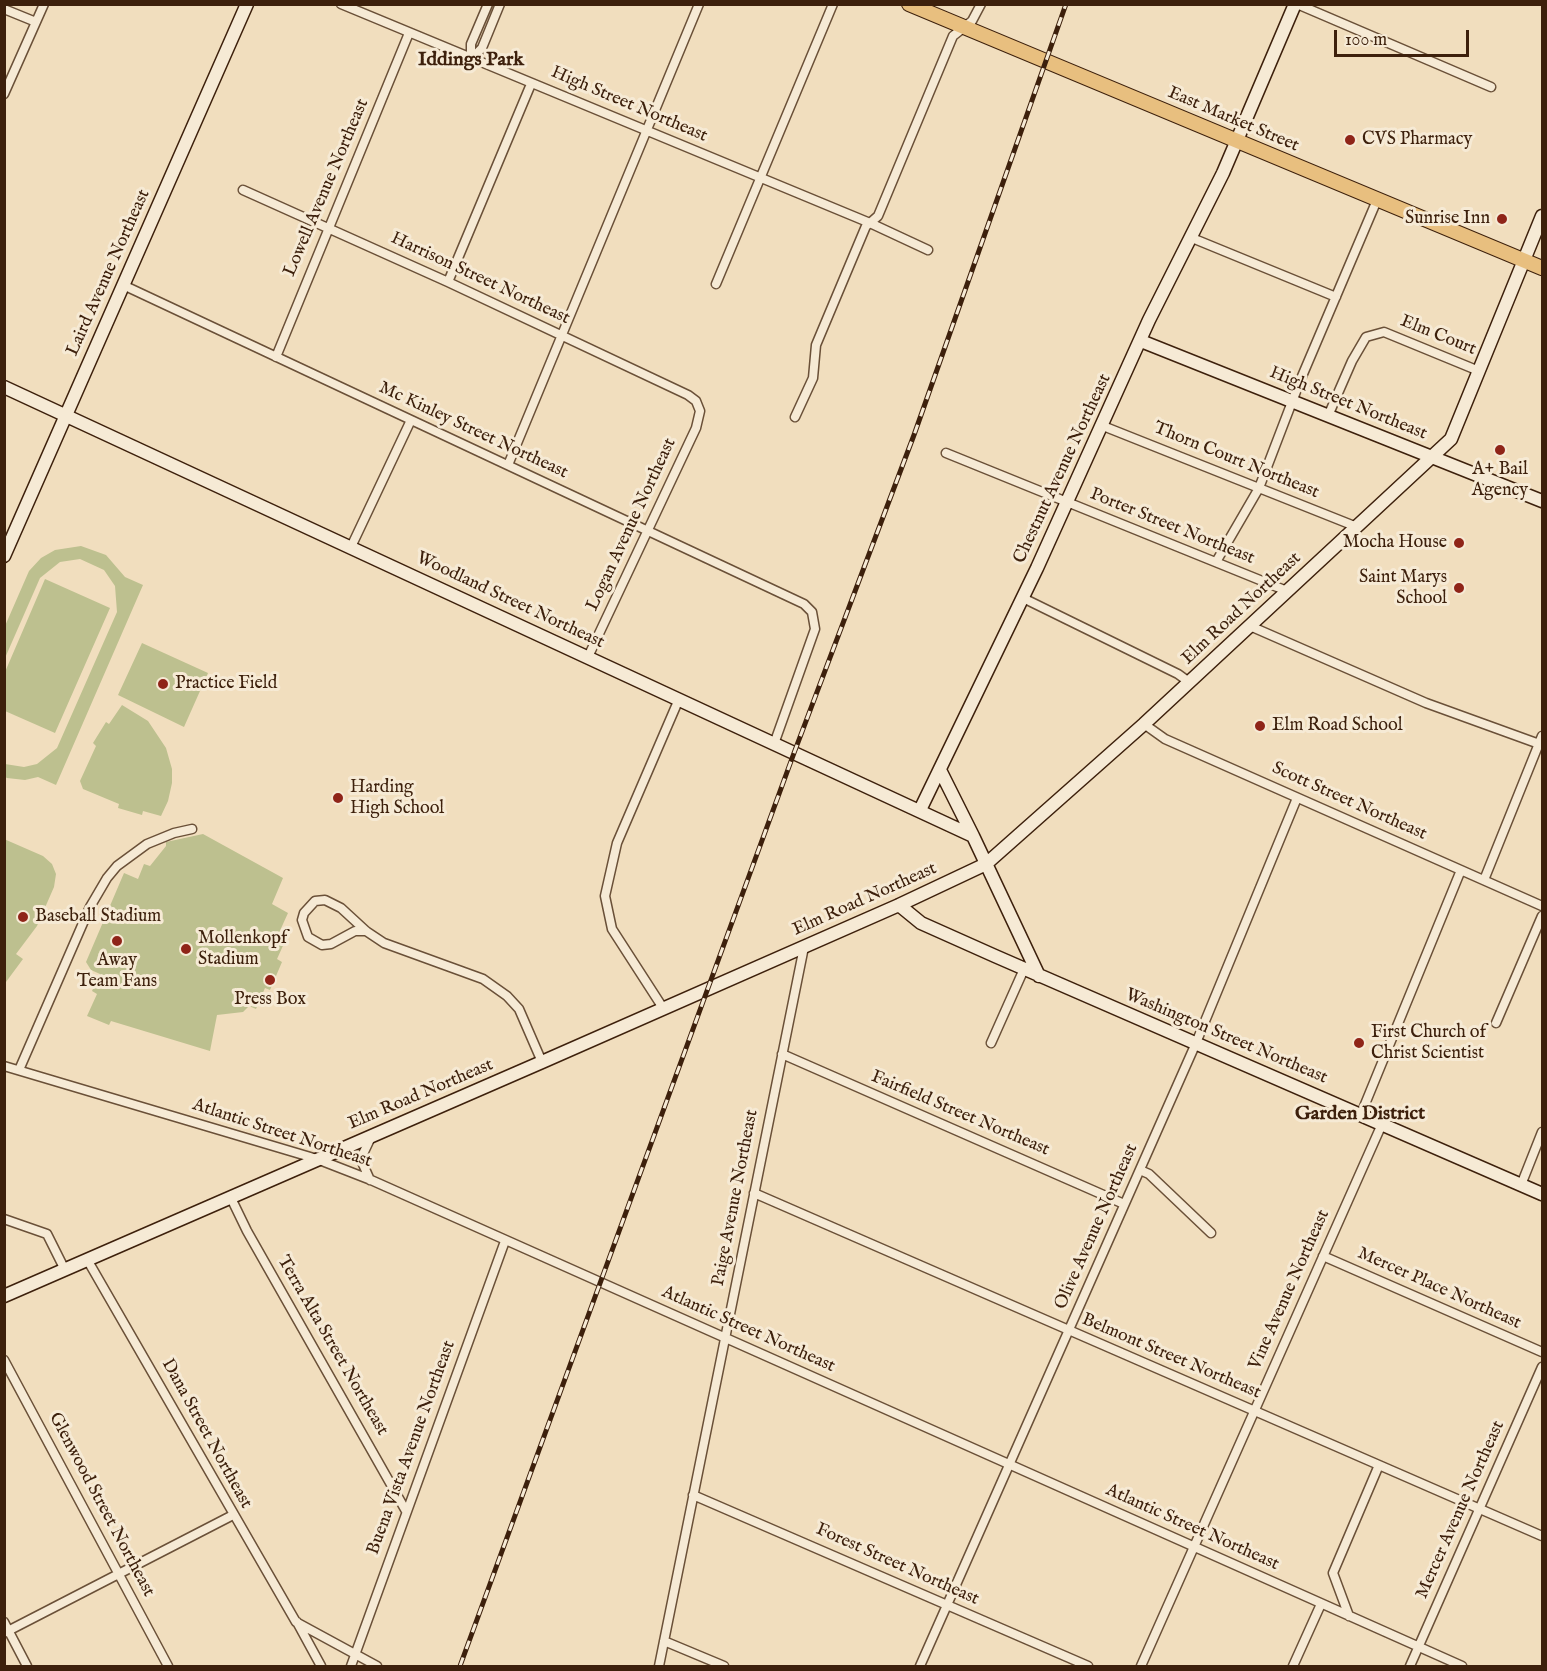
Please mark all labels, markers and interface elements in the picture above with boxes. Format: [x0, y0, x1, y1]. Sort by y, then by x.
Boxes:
scale bar [1337, 18, 1472, 56]
text: 100 m [1345, 29, 1387, 52]
district label: Iddings Park [418, 49, 524, 73]
street label: High Street Northeast [548, 62, 710, 148]
street label: East Market Street [1164, 83, 1302, 157]
street label: Lowell Avenue Northeast [280, 96, 374, 280]
place label: CVS Pharmacy [1362, 129, 1472, 151]
marker: CVS Pharmacy [1343, 133, 1357, 147]
street label: Laird Avenue Northeast [63, 186, 155, 360]
place label: Sunrise Inn [1405, 208, 1490, 230]
marker: Sunrise Inn [1495, 212, 1509, 226]
street label: Harrison Street Northeast [387, 228, 573, 330]
street label: Elm Court [1397, 311, 1479, 361]
street label: High Street Northeast [1266, 363, 1430, 445]
street label: Chestnut Avenue Northeast [1010, 371, 1116, 567]
street label: Mc Kinley Street Northeast [375, 378, 571, 484]
street label: Thorn Court Northeast [1150, 418, 1322, 504]
street label: Logan Avenue Northeast [582, 435, 682, 615]
marker: A+ Bail Agency [1493, 443, 1507, 457]
place label: A+ Bail Agency [1472, 459, 1528, 502]
street label: Porter Street Northeast [1087, 484, 1257, 570]
place label: Mocha House [1343, 532, 1447, 554]
marker: Mocha House [1452, 536, 1466, 550]
street label: Woodland Street Northeast [412, 548, 608, 654]
street label: Elm Road Northeast [1178, 548, 1306, 670]
place label: Saint Marys School [1359, 567, 1447, 610]
marker: Saint Marys School [1452, 581, 1466, 595]
place label: Practice Field [175, 673, 277, 695]
marker: Practice Field [156, 677, 170, 691]
place label: Elm Road School [1272, 715, 1403, 737]
marker: Elm Road School [1253, 719, 1267, 733]
street label: Scott Street Northeast [1268, 758, 1430, 846]
place label: Harding High School [350, 777, 444, 820]
marker: Harding High School [331, 791, 345, 805]
street label: Elm Road Northeast [790, 859, 940, 941]
place label: Baseball Stadium [35, 906, 161, 928]
marker: Baseball Stadium [16, 910, 30, 924]
place label: Mollenkopf Stadium [198, 928, 287, 970]
marker: Away Team Fans [110, 934, 124, 948]
marker: Mollenkopf Stadium [179, 942, 193, 956]
place label: Away Team Fans [77, 950, 157, 992]
marker: Press Box [263, 973, 277, 987]
street label: Washington Street Northeast [1122, 985, 1330, 1089]
place label: Press Box [234, 989, 306, 1011]
place label: First Church of Christ Scientist [1371, 1022, 1486, 1064]
marker: First Church of Christ Scientist [1352, 1036, 1366, 1050]
street label: Elm Road Northeast [345, 1055, 497, 1135]
street label: Fairfield Street Northeast [868, 1067, 1052, 1161]
street label: Atlantic Street Northeast [190, 1095, 374, 1173]
district label: Garden District [1295, 1103, 1425, 1127]
street label: Paige Avenue Northeast [708, 1108, 764, 1288]
street label: Olive Avenue Northeast [1051, 1141, 1143, 1313]
street label: Vine Avenue Northeast [1245, 1207, 1335, 1373]
street label: Mercer Place Northeast [1354, 1243, 1524, 1335]
street label: Terra Alta Street Northeast [272, 1252, 392, 1440]
street label: Atlantic Street Northeast [658, 1282, 838, 1378]
street label: Belmont Street Northeast [1078, 1309, 1264, 1405]
street label: Buena Vista Avenue Northeast [363, 1338, 461, 1558]
street label: Dana Street Northeast [156, 1355, 256, 1513]
street label: Glenwood Street Northeast [43, 1409, 159, 1601]
street label: Mercer Avenue Northeast [1412, 1418, 1510, 1602]
street label: Atlantic Street Northeast [1102, 1480, 1282, 1576]
street label: Forest Street Northeast [812, 1519, 982, 1611]

